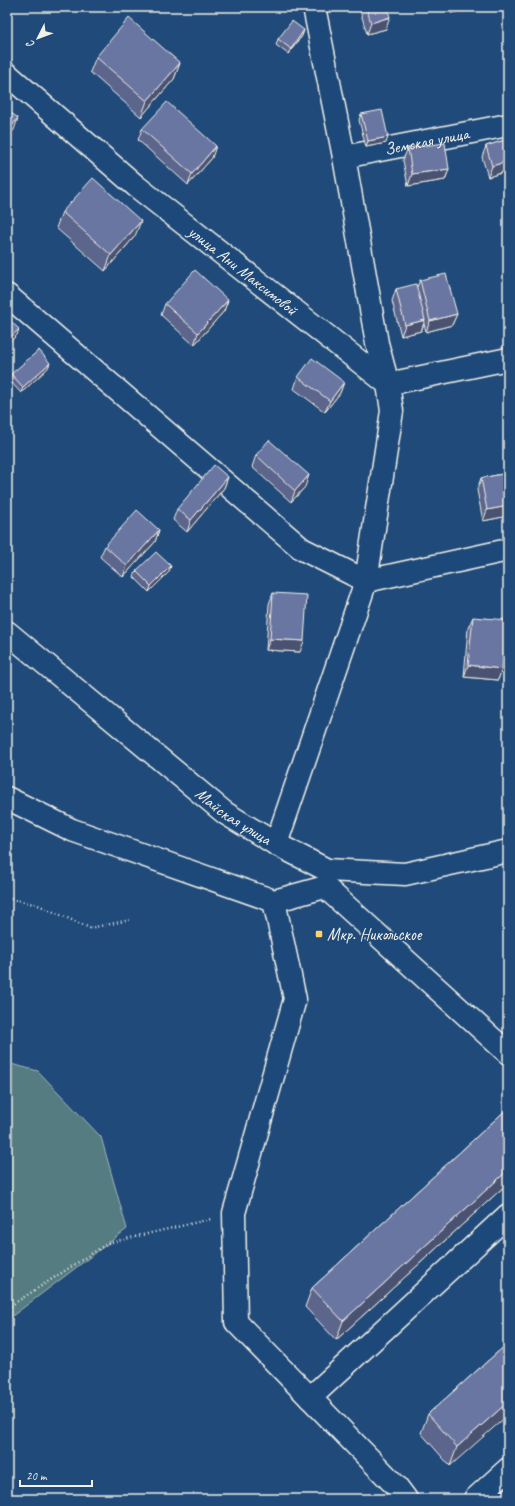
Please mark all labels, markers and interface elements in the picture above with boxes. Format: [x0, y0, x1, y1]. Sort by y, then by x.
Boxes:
north arrow [18, 18, 58, 58]
text: С [22, 37, 38, 51]
street label: Земская улица [383, 123, 472, 160]
street label: улица Ани Максимовой [183, 220, 302, 321]
street label: Майская улица [191, 783, 276, 850]
place label: Мкр. Никольское [327, 924, 423, 945]
marker: Мкр. Никольское [314, 929, 324, 939]
scale bar [20, 1462, 92, 1488]
text: 20 m [26, 1468, 48, 1484]

